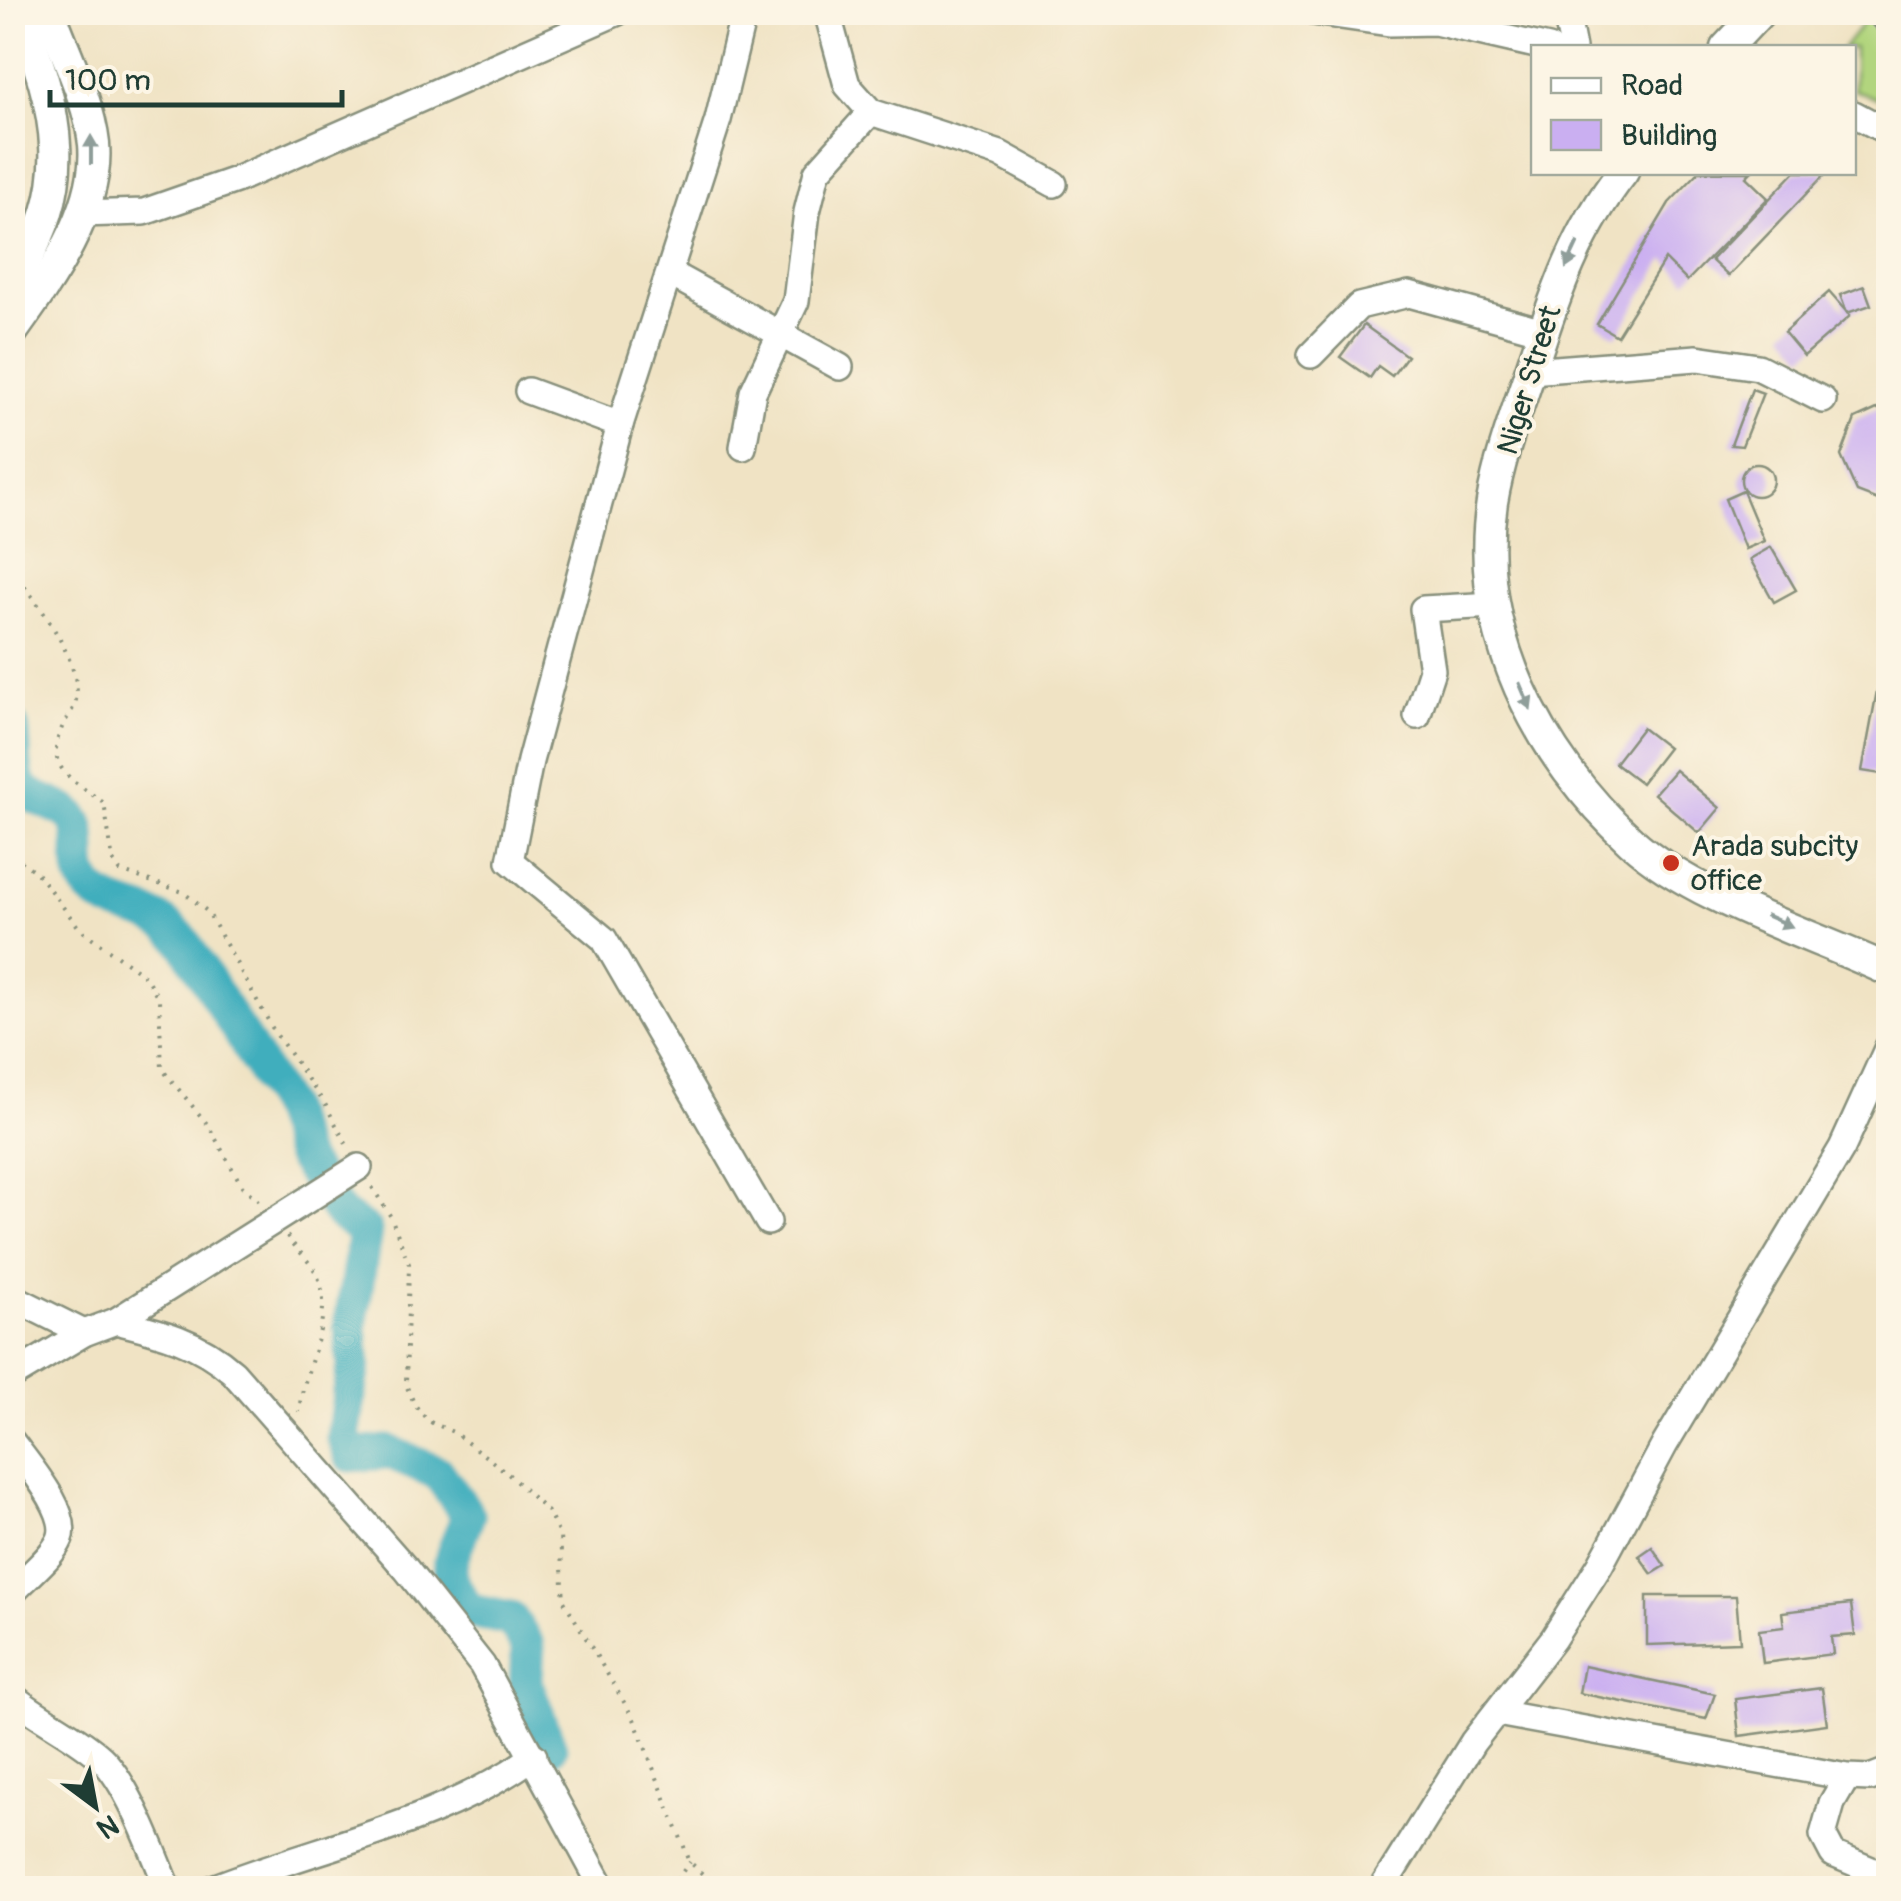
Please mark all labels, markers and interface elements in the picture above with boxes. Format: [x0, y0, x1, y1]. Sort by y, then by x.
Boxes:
scale bar [50, 45, 342, 107]
legend [1531, 45, 1856, 175]
text: 100 m [65, 62, 151, 99]
text: Road [1621, 67, 1683, 104]
text: Building [1621, 117, 1717, 154]
one-way arrow [83, 134, 99, 166]
one-way arrow [1564, 240, 1580, 270]
street label: Niger Street [1489, 300, 1570, 459]
one-way arrow [1517, 681, 1533, 711]
place label: Arada subcity office [1691, 828, 1859, 899]
marker: Arada subcity office [1660, 852, 1682, 874]
one-way arrow [1764, 913, 1794, 929]
north arrow [45, 1756, 145, 1856]
text: N [90, 1806, 125, 1846]

